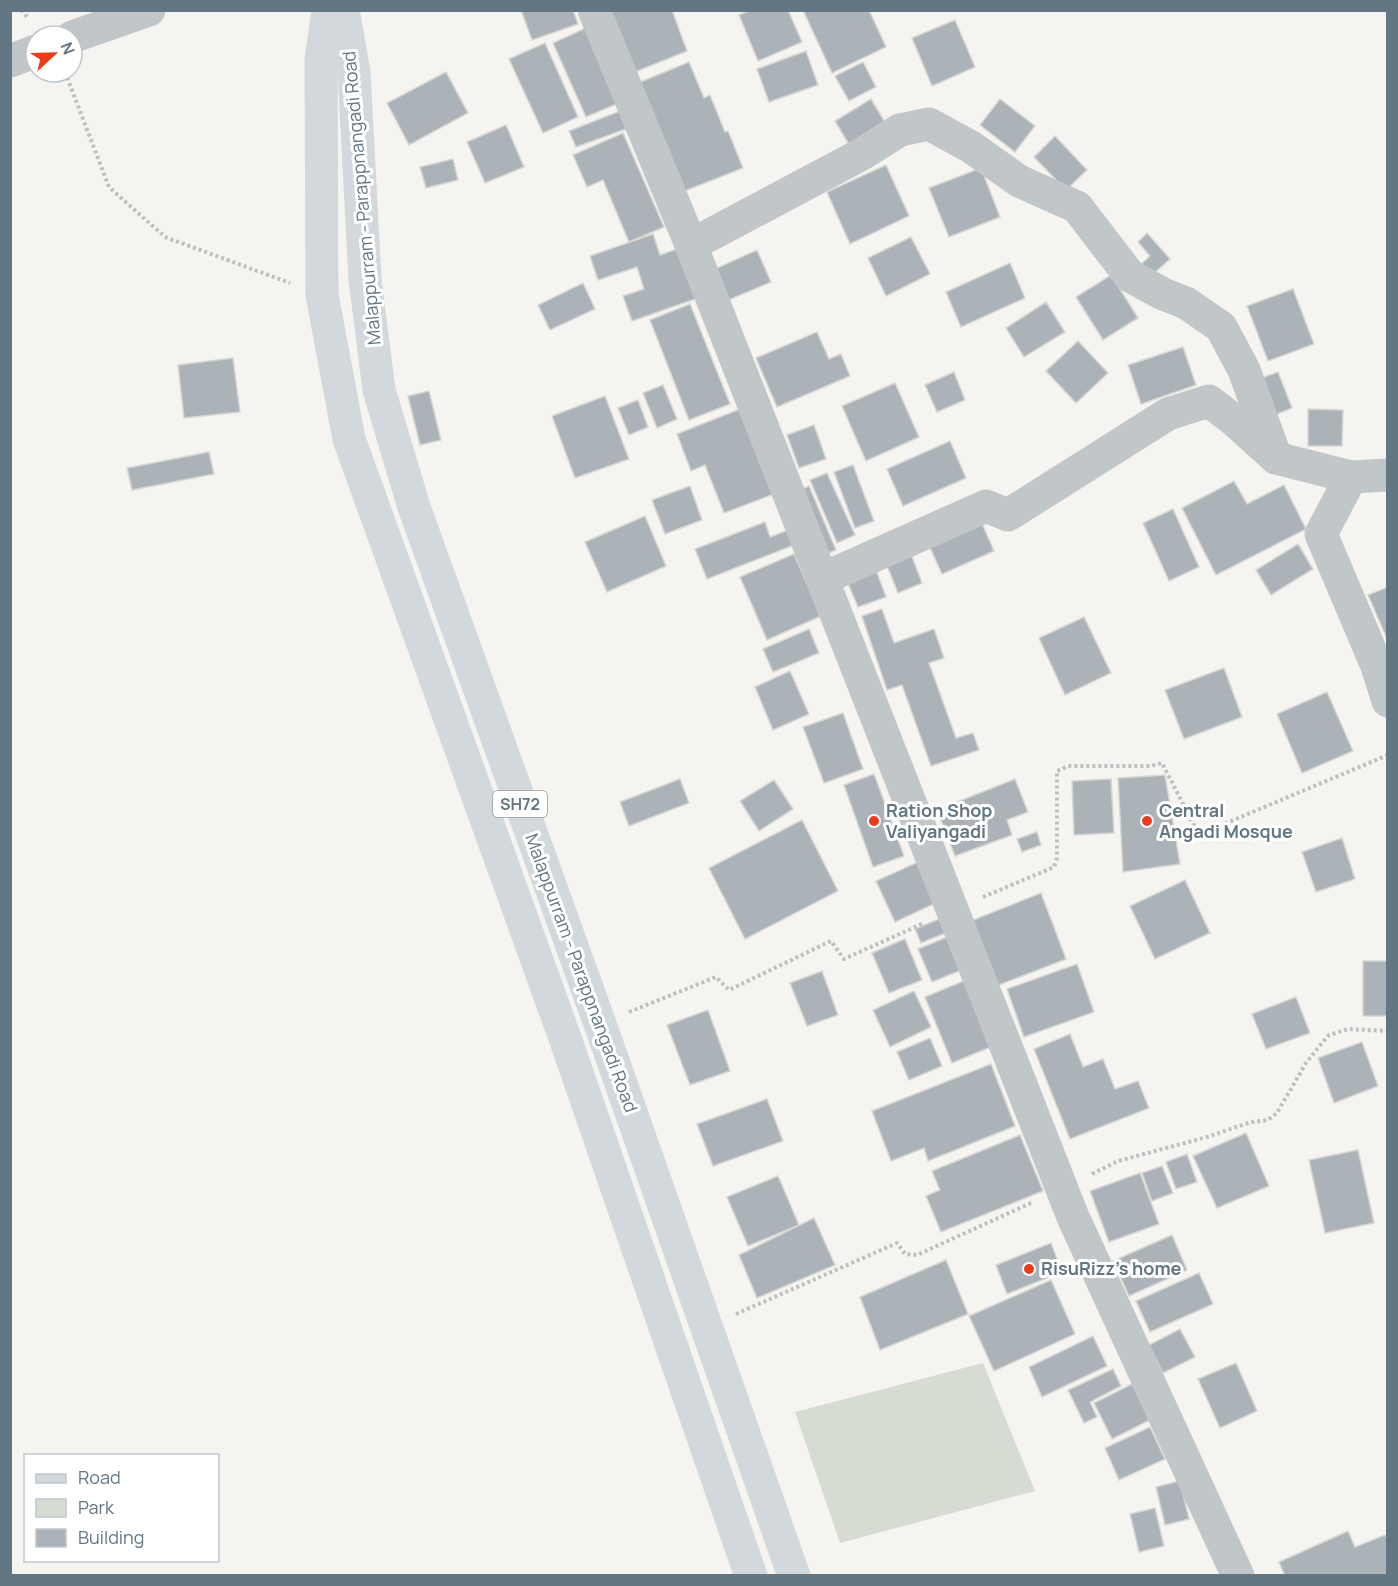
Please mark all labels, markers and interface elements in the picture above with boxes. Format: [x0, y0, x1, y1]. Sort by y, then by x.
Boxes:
north arrow [24, 24, 84, 84]
text: N [56, 39, 80, 58]
street label: Malappurram - Parappnangadi Road [336, 50, 386, 346]
road number: SH72 [493, 791, 547, 817]
place label: Ration Shop Valiyangadi [886, 798, 992, 843]
place label: Central Angadi Mosque [1159, 798, 1293, 843]
marker: Ration Shop Valiyangadi [867, 814, 881, 828]
marker: Central Angadi Mosque [1140, 814, 1154, 828]
street label: Malappurram - Parappnangadi Road [520, 830, 644, 1115]
place label: RisuRizz's home [1041, 1256, 1182, 1280]
marker: RisuRizz's home [1022, 1262, 1036, 1276]
legend [24, 1454, 219, 1562]
text: Road [78, 1465, 121, 1489]
text: Park [78, 1495, 115, 1519]
text: Building [78, 1525, 144, 1549]

